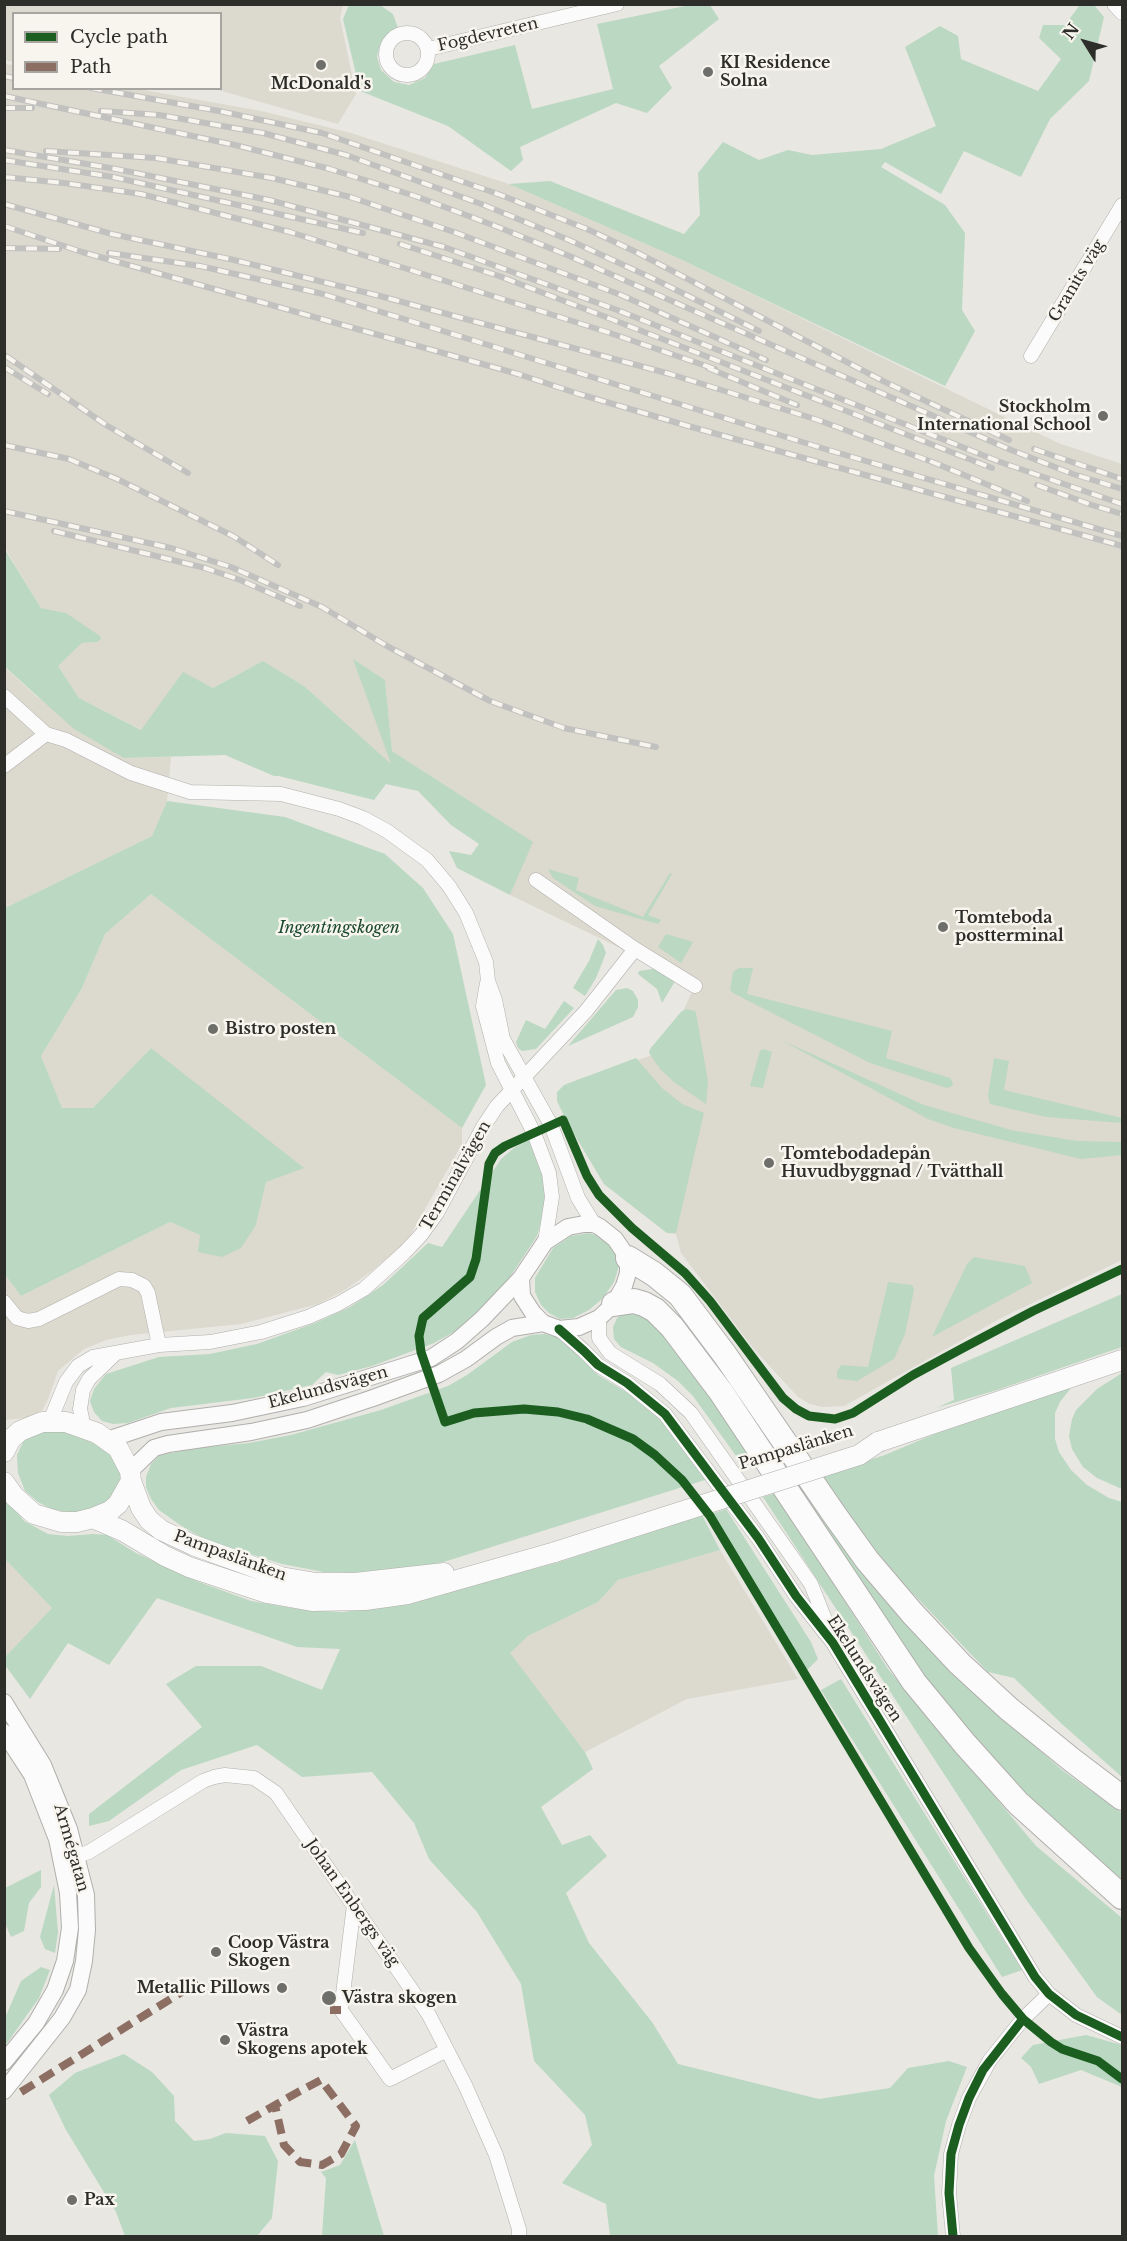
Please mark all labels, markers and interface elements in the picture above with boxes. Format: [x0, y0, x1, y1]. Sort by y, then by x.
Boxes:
legend [12, 12, 222, 90]
north arrow [1055, 12, 1115, 72]
street label: Fogdevreten [436, 14, 540, 56]
text: N [1058, 19, 1083, 43]
text: Cycle path [70, 26, 168, 48]
place label: KI Residence Solna [720, 53, 830, 91]
text: Path [70, 56, 111, 78]
marker: McDonald's [314, 58, 328, 72]
marker: KI Residence Solna [701, 65, 715, 79]
place label: McDonald's [271, 74, 371, 94]
street label: Granits väg [1045, 236, 1109, 326]
place label: Stockholm International School [917, 397, 1091, 435]
marker: Stockholm International School [1096, 409, 1110, 423]
place label: Tomteboda postterminal [955, 908, 1064, 946]
park label: Ingentingskogen [278, 918, 400, 938]
marker: Tomteboda postterminal [936, 920, 950, 934]
place label: Bistro posten [225, 1019, 336, 1039]
marker: Bistro posten [206, 1022, 220, 1036]
street label: Terminalvägen [417, 1118, 495, 1234]
place label: Tomtebodadepån Huvudbyggnad / Tvätthall [781, 1144, 1003, 1182]
marker: Tomtebodadepån Huvudbyggnad / Tvätthall [762, 1156, 776, 1170]
street label: Ekelundsvägen [266, 1363, 390, 1413]
street label: Pampaslänken [737, 1422, 855, 1474]
street label: Pampaslänken [171, 1527, 289, 1585]
street label: Ekelundsvägen [822, 1612, 906, 1726]
street label: Armégatan [49, 1802, 93, 1894]
street label: Johan Enbergs väg [301, 1836, 403, 1970]
place label: Coop Västra Skogen [228, 1933, 329, 1971]
marker: Coop Västra Skogen [209, 1945, 223, 1959]
place label: Metallic Pillows [137, 1978, 270, 1998]
marker: Metallic Pillows [275, 1981, 289, 1995]
place label: Västra skogen [342, 1988, 457, 2008]
marker: Västra skogen [320, 1989, 338, 2007]
place label: Västra Skogens apotek [237, 2021, 368, 2059]
marker: Västra Skogens apotek [218, 2033, 232, 2047]
place label: Pax [84, 2190, 115, 2210]
marker: Pax [65, 2193, 79, 2207]

